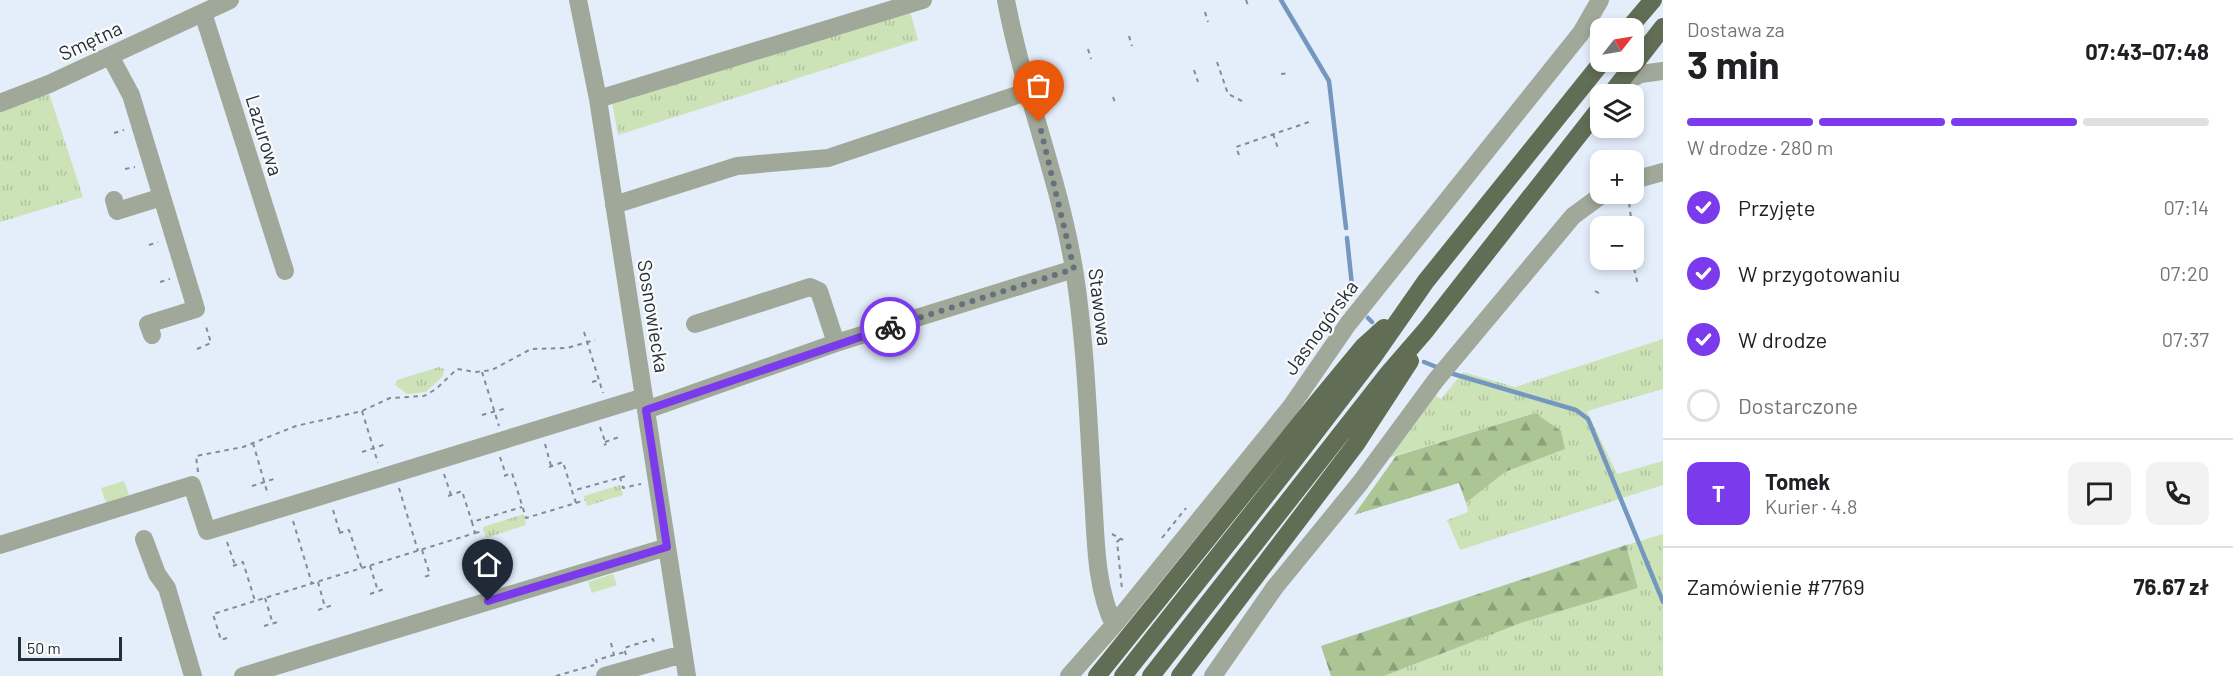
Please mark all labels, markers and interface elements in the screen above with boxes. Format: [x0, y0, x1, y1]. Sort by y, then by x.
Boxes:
street label: Smętna [55, 15, 125, 65]
text: Dostawa za [1687, 17, 1785, 41]
north arrow [1590, 18, 1644, 72]
map controls [1590, 18, 1644, 270]
text: 07:43–07:48 [2085, 38, 2209, 64]
text: 3 min [1687, 40, 1780, 87]
pin [1013, 60, 1064, 122]
icon: bag [1022, 69, 1055, 102]
button: layers [1590, 84, 1644, 138]
street label: Lazurowa [241, 92, 289, 178]
text: W drodze · 280 m [1687, 135, 1833, 159]
button: + [1590, 150, 1644, 204]
icon: check [1687, 191, 1720, 224]
text: Przyjęte [1738, 194, 1815, 220]
text: 07:14 [2163, 195, 2209, 219]
button: − [1590, 216, 1644, 270]
icon: check [1687, 257, 1720, 290]
street label: Sosnowiecka [633, 258, 675, 374]
text: W przygotowaniu [1738, 260, 1900, 286]
text: 07:20 [2159, 261, 2209, 285]
street label: Stawowa [1084, 267, 1118, 347]
street label: Jasnogórska [1278, 275, 1362, 379]
courier [860, 297, 920, 357]
icon: bike [874, 311, 907, 344]
icon: check [1687, 323, 1720, 356]
text: W drodze [1738, 326, 1827, 352]
text: 07:37 [2162, 327, 2209, 351]
text: Dostarczone [1738, 392, 1858, 418]
button: chat [2068, 462, 2131, 525]
button: phone [2146, 462, 2209, 525]
text: Tomek [1765, 468, 1830, 494]
text: T [1712, 480, 1725, 506]
text: Kurier · 4.8 [1765, 494, 1857, 518]
pin [462, 539, 513, 601]
icon: home [471, 548, 504, 581]
text: Zamówienie #7769 [1687, 573, 1865, 599]
text: 76.67 zł [2134, 573, 2209, 599]
scale bar [18, 634, 122, 662]
text: 50 m [27, 638, 61, 657]

